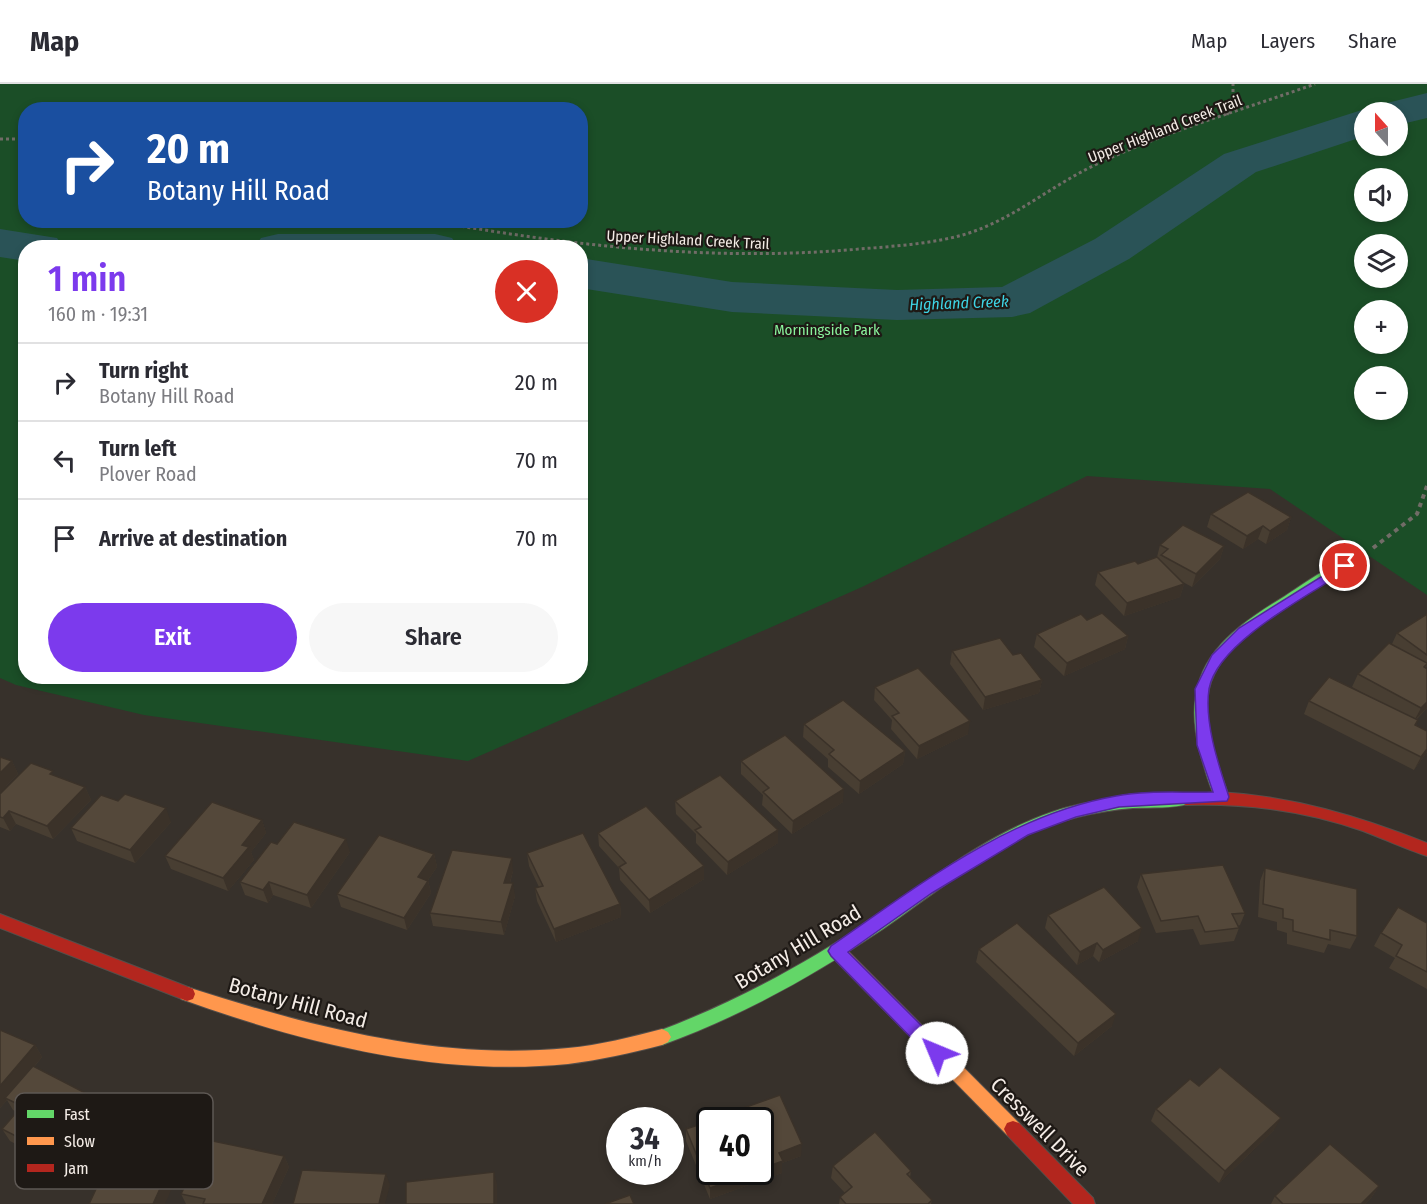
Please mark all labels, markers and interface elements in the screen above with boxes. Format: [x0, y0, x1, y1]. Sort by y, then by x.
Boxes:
text: Map [30, 25, 79, 58]
text: Map [1191, 28, 1227, 54]
text: Layers [1260, 28, 1315, 54]
text: Share [1348, 28, 1397, 54]
street label: Upper Highland Creek Trail [1086, 91, 1245, 167]
north arrow [1354, 102, 1408, 156]
map controls [1354, 102, 1408, 420]
text: 20 m [147, 124, 230, 174]
icon: right [48, 126, 126, 204]
button: sound [1354, 168, 1408, 222]
text: Botany Hill Road [147, 175, 330, 207]
street label: Upper Highland Creek Trail [606, 227, 770, 253]
button: layers [1354, 234, 1408, 288]
text: 1 min [48, 257, 126, 301]
button: close [495, 260, 558, 323]
water label: Highland Creek [909, 292, 1009, 314]
button: + [1354, 300, 1408, 354]
text: 160 m · 19:31 [48, 302, 148, 326]
park label: Morningside Park [774, 321, 880, 339]
text: Turn right [99, 357, 188, 384]
icon: right [48, 366, 81, 399]
button: − [1354, 366, 1408, 420]
text: 20 m [515, 369, 558, 396]
text: Botany Hill Road [99, 384, 235, 408]
text: Turn left [99, 435, 177, 462]
icon: left [48, 444, 81, 477]
text: 70 m [516, 447, 558, 474]
text: Plover Road [99, 462, 197, 486]
icon: arrive [48, 522, 81, 555]
text: Arrive at destination [99, 525, 287, 552]
text: 70 m [516, 525, 558, 552]
pin [1319, 540, 1370, 591]
icon: arrive [1328, 549, 1361, 582]
button: Exit [48, 603, 297, 672]
button: Share [309, 603, 558, 672]
street label: Botany Hill Road [730, 899, 866, 995]
street label: Botany Hill Road [226, 972, 370, 1034]
position arrow [905, 1021, 969, 1085]
street label: Cresswell Drive [985, 1072, 1095, 1182]
legend [15, 1093, 213, 1189]
text: Fast [64, 1105, 91, 1124]
speed limit sign: 40 [696, 1107, 774, 1185]
text: 34 [630, 1121, 660, 1157]
text: Slow [64, 1132, 95, 1151]
text: km/h [628, 1152, 662, 1170]
text: Jam [64, 1159, 89, 1178]

